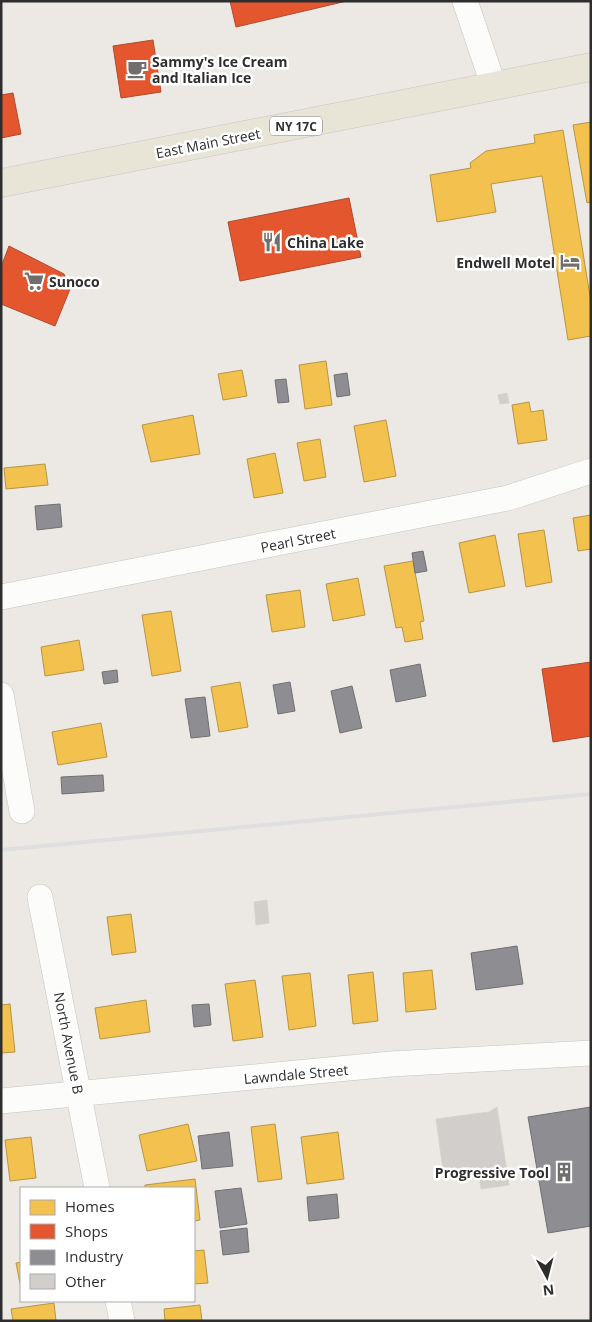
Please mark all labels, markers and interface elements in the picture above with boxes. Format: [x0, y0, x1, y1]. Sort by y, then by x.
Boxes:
place label: Sammy's Ice Cream and Italian Ice [152, 52, 287, 87]
cafe icon: Sammy's Ice Cream and Italian Ice [126, 58, 148, 80]
road number: NY 17C [270, 116, 322, 136]
street label: East Main Street [154, 124, 262, 162]
restaurant icon: China Lake [261, 231, 283, 253]
place label: China Lake [287, 233, 364, 252]
hotel icon: Endwell Motel [559, 251, 581, 273]
place label: Endwell Motel [456, 253, 555, 272]
supermarket icon: Sunoco [23, 270, 45, 292]
place label: Sunoco [49, 272, 100, 291]
street label: Pearl Street [259, 523, 337, 557]
street label: North Avenue B [50, 990, 88, 1096]
street label: Lawndale Street [243, 1060, 349, 1088]
building icon: Progressive Tool [553, 1161, 575, 1183]
place label: Progressive Tool [435, 1163, 549, 1182]
legend [20, 1187, 195, 1302]
text: Homes [65, 1196, 115, 1216]
text: Shops [65, 1221, 108, 1241]
text: Industry [65, 1246, 123, 1266]
north arrow [522, 1252, 572, 1302]
text: Other [65, 1271, 106, 1291]
text: N [542, 1280, 555, 1301]

